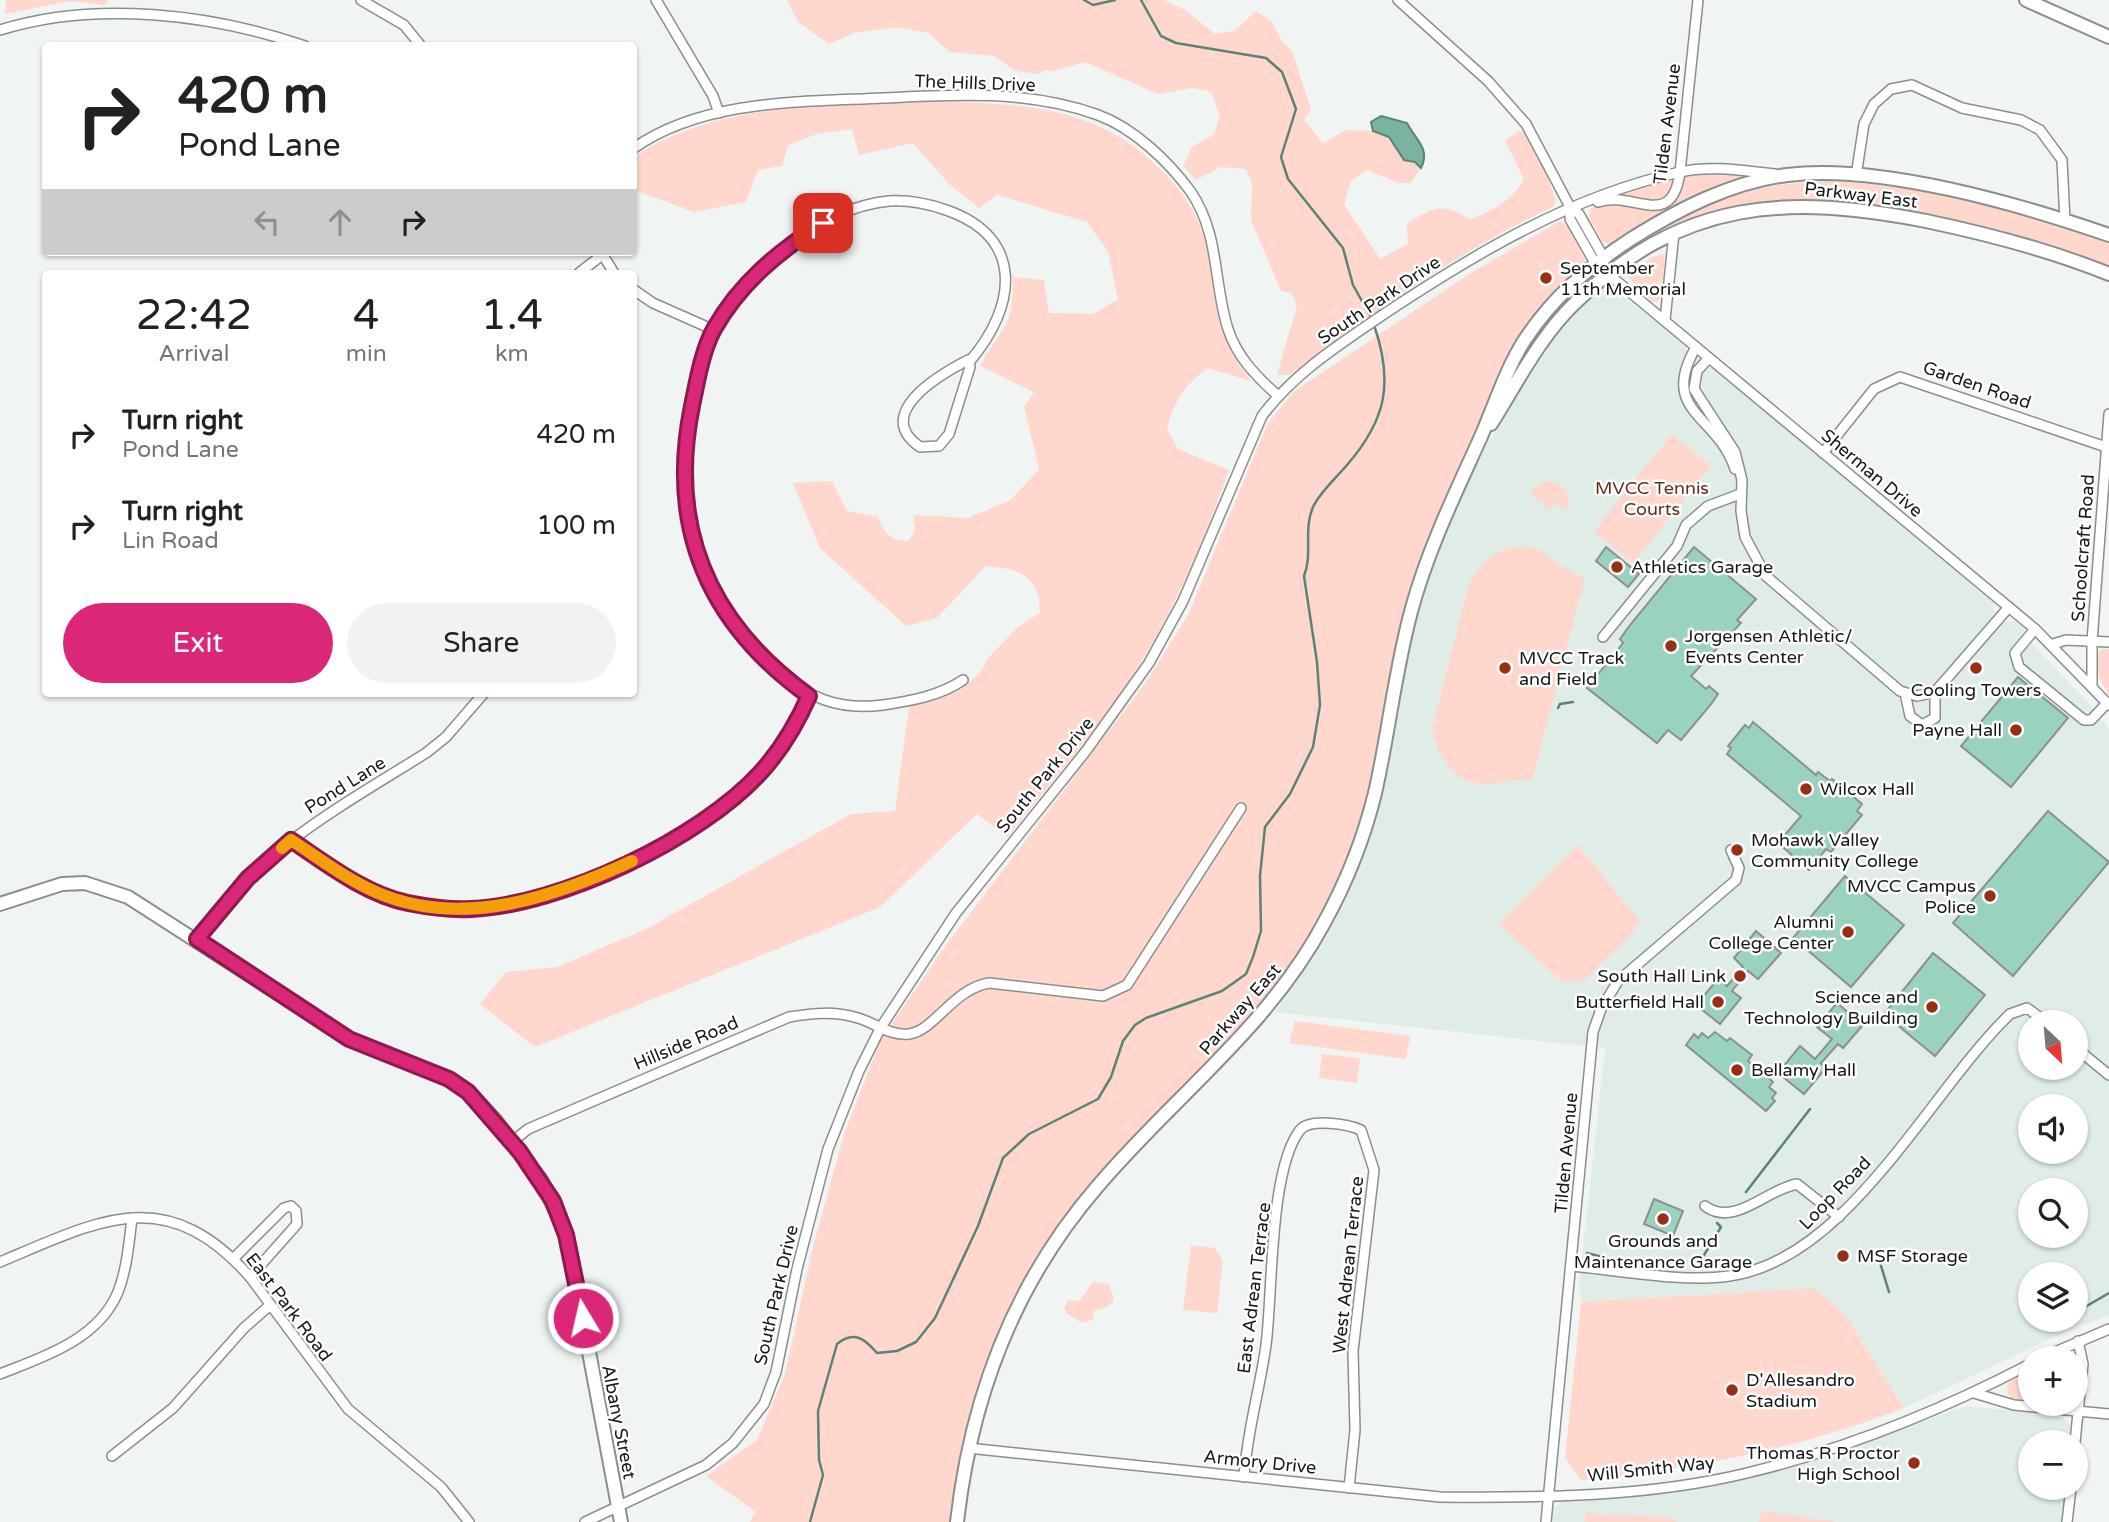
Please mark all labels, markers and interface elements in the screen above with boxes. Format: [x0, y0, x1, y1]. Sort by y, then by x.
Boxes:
street label: Tilden Avenue [1649, 62, 1685, 186]
text: 420 m [178, 67, 328, 126]
icon: right [63, 70, 154, 161]
street label: The Hills Drive [914, 70, 1036, 96]
text: Pond Lane [178, 127, 341, 165]
street label: Parkway East [1803, 177, 1919, 213]
pin [793, 193, 853, 253]
icon: left [248, 203, 286, 241]
icon: ahead [321, 203, 359, 241]
icon: right [394, 203, 432, 241]
icon: arrive [804, 204, 842, 242]
street label: South Park Drive [1314, 251, 1444, 349]
place label: September 11th Memorial [1560, 257, 1686, 300]
marker: September 11th Memorial [1538, 270, 1554, 286]
text: 22:42 [136, 290, 252, 341]
text: 4 [353, 290, 379, 341]
text: 1.4 [480, 290, 543, 341]
text: Arrival [158, 340, 229, 368]
text: min [346, 340, 387, 368]
text: km [495, 340, 529, 368]
street label: Garden Road [1920, 356, 2034, 414]
text: Turn right [122, 405, 243, 436]
icon: right [63, 416, 101, 454]
text: 420 m [536, 419, 616, 450]
street label: Sherman Drive [1817, 424, 1927, 522]
text: Pond Lane [122, 436, 239, 464]
street label: Schoolcraft Road [2067, 473, 2099, 623]
park label: MVCC Tennis Courts [1595, 477, 1709, 520]
text: Turn right [122, 496, 243, 527]
icon: right [63, 507, 101, 545]
text: 100 m [536, 510, 616, 541]
text: Lin Road [122, 527, 219, 555]
place label: Athletics Garage [1631, 556, 1773, 578]
marker: Athletics Garage [1609, 559, 1625, 575]
button: Exit [63, 603, 333, 683]
button: Share [347, 603, 616, 683]
place label: Jorgensen Athletic/ Events Center [1685, 625, 1852, 668]
marker: Jorgensen Athletic/ Events Center [1663, 638, 1679, 654]
place label: MVCC Track and Field [1519, 647, 1624, 690]
marker: MVCC Track and Field [1497, 660, 1513, 676]
marker: Cooling Towers [1968, 660, 1984, 676]
place label: Cooling Towers [1911, 679, 2041, 701]
street label: South Park Drive [991, 713, 1099, 837]
place label: Payne Hall [1912, 719, 2002, 741]
marker: Payne Hall [2008, 722, 2024, 738]
street label: Pond Lane [300, 751, 390, 819]
place label: Wilcox Hall [1820, 778, 1914, 800]
marker: Wilcox Hall [1798, 781, 1814, 797]
place label: Mohawk Valley Community College [1751, 829, 1919, 872]
marker: Mohawk Valley Community College [1729, 842, 1745, 858]
place label: MVCC Campus Police [1847, 875, 1976, 918]
marker: MVCC Campus Police [1982, 888, 1998, 904]
place label: Alumni College Center [1708, 911, 1834, 954]
marker: Alumni College Center [1840, 924, 1856, 940]
street label: Parkway East [1194, 959, 1286, 1059]
place label: South Hall Link [1598, 965, 1726, 987]
marker: South Hall Link [1732, 968, 1748, 984]
place label: Science and Technology Building [1744, 986, 1918, 1029]
place label: Butterfield Hall [1575, 991, 1704, 1013]
marker: Butterfield Hall [1710, 994, 1726, 1010]
marker: Science and Technology Building [1924, 999, 1940, 1015]
north arrow [2018, 1010, 2088, 1080]
map controls [2018, 1010, 2088, 1500]
street label: Hillside Road [630, 1011, 742, 1075]
place label: Bellamy Hall [1751, 1059, 1856, 1081]
marker: Bellamy Hall [1729, 1062, 1745, 1078]
street label: Tilden Avenue [1550, 1092, 1582, 1214]
button: sound [2018, 1094, 2088, 1164]
street label: Loop Road [1795, 1152, 1875, 1234]
street label: West Adrean Terrace [1328, 1175, 1368, 1355]
button: search [2018, 1178, 2088, 1248]
street label: East Adrean Terrace [1233, 1201, 1275, 1375]
marker: Grounds and Maintenance Garage [1655, 1211, 1671, 1227]
street label: South Park Drive [749, 1223, 803, 1367]
place label: Grounds and Maintenance Garage [1574, 1230, 1752, 1273]
place label: MSF Storage [1857, 1245, 1968, 1267]
street label: East Park Road [241, 1248, 337, 1366]
marker: MSF Storage [1835, 1248, 1851, 1264]
button: layers [2018, 1262, 2088, 1332]
position arrow [546, 1281, 620, 1355]
button: + [2018, 1346, 2088, 1416]
street label: Albany Street [597, 1363, 641, 1481]
place label: D'Allesandro Stadium [1746, 1369, 1855, 1412]
marker: D'Allesandro Stadium [1724, 1382, 1740, 1398]
button: − [2018, 1430, 2088, 1500]
place label: Thomas R Proctor High School [1746, 1442, 1900, 1485]
street label: Armory Drive [1203, 1445, 1317, 1479]
street label: Will Smith Way [1586, 1451, 1716, 1487]
marker: Thomas R Proctor High School [1906, 1455, 1922, 1471]

